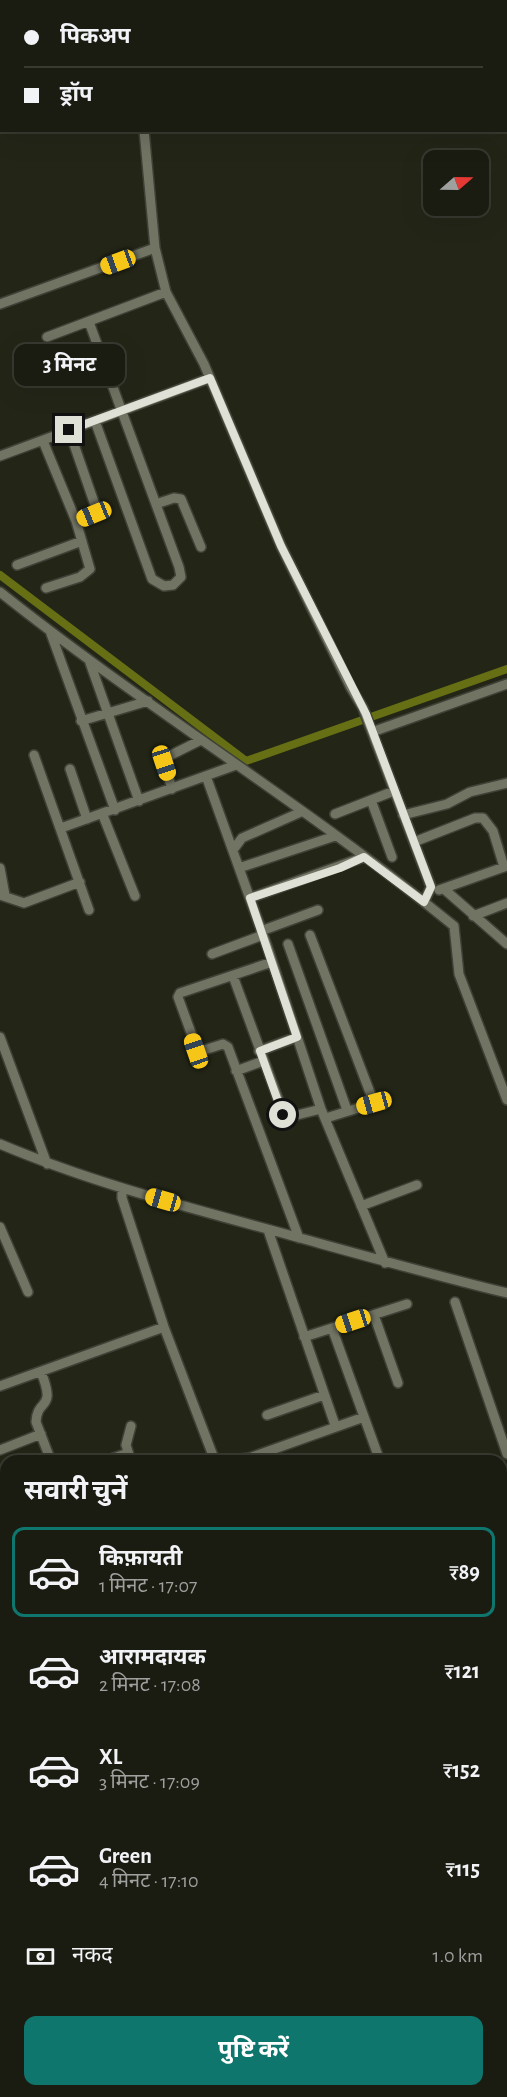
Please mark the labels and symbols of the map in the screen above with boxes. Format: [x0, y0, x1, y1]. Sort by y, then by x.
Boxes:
north arrow [423, 150, 489, 216]
car [98, 247, 138, 277]
callout: 3 मिनट [14, 343, 124, 385]
route end [55, 416, 82, 443]
car [74, 499, 114, 529]
car [150, 743, 178, 783]
car [182, 1031, 210, 1071]
car [354, 1089, 394, 1117]
route start [269, 1101, 296, 1128]
car [143, 1186, 183, 1214]
car [333, 1307, 373, 1335]

